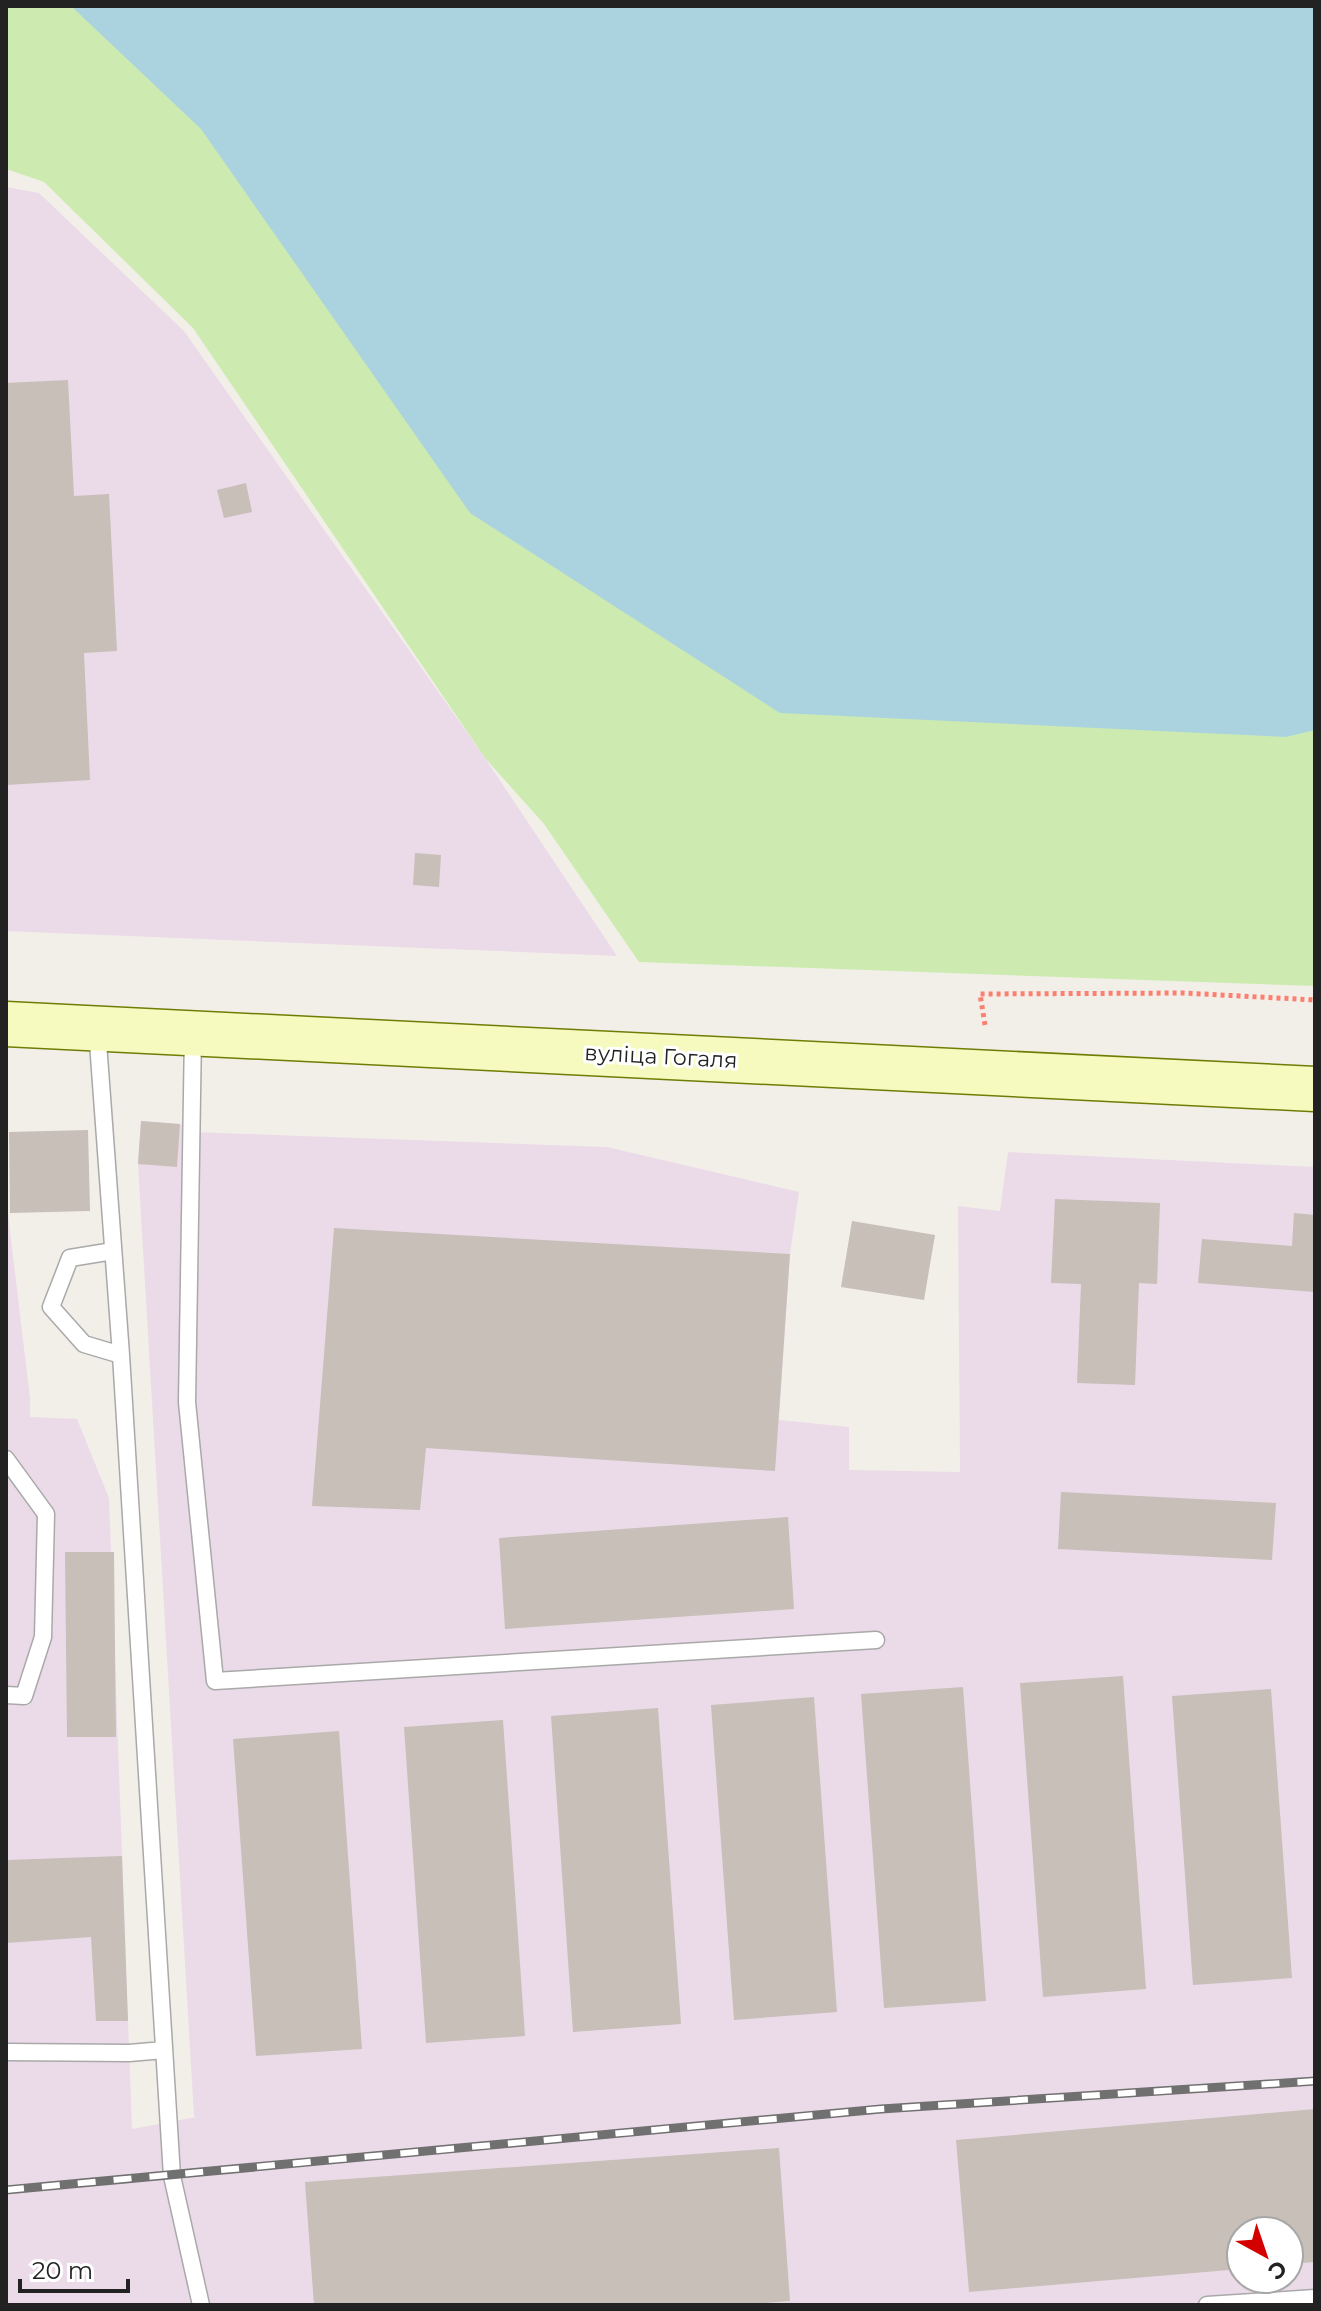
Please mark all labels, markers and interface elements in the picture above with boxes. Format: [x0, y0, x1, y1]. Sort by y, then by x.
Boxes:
street label: вуліца Гогаля [584, 1039, 738, 1074]
north arrow [1225, 2215, 1305, 2295]
scale bar [20, 2243, 128, 2293]
text: С [1263, 2254, 1292, 2285]
text: 20 m [32, 2256, 93, 2285]

